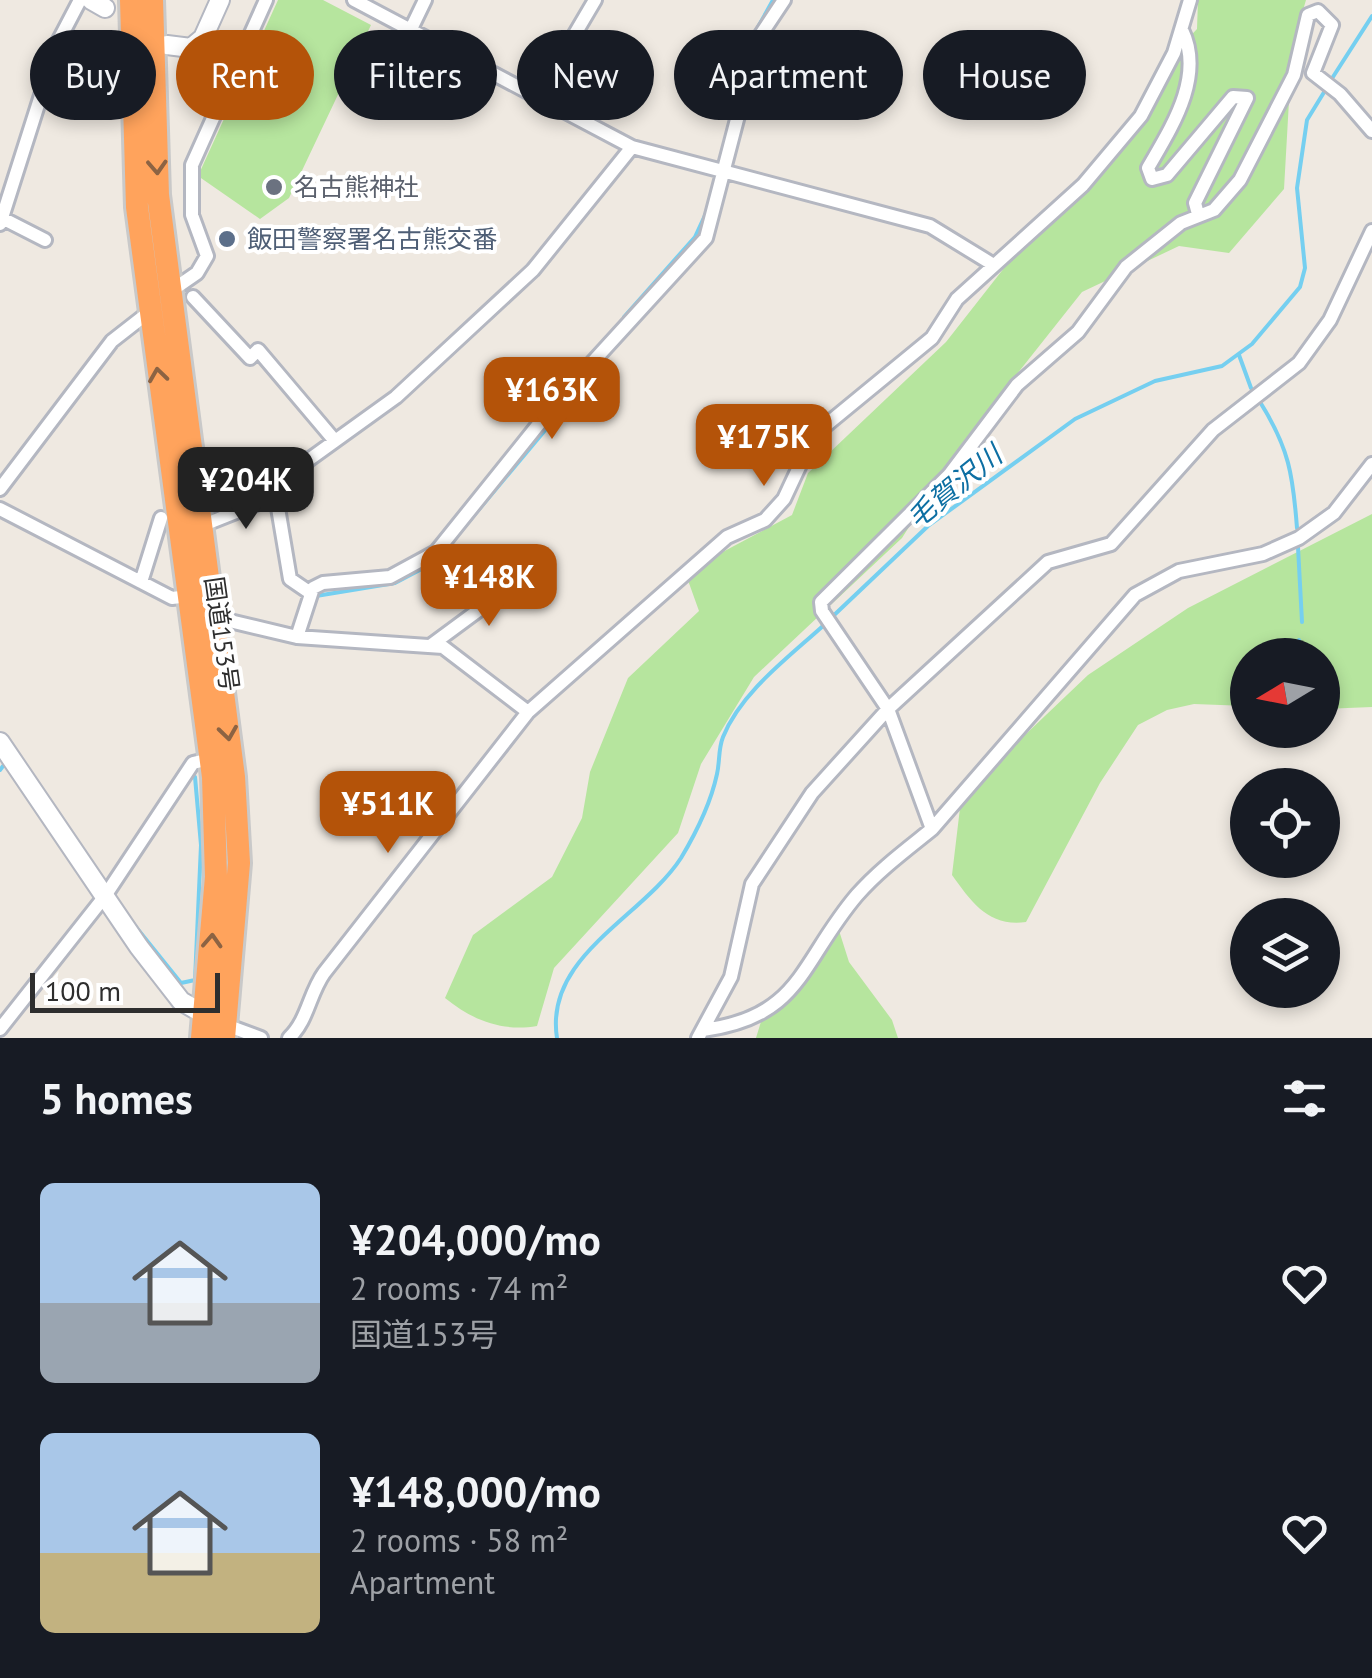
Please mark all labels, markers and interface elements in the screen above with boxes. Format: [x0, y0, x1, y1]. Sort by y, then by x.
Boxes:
chip: Buy [30, 30, 156, 120]
chip: Rent [176, 30, 314, 120]
chip: Filters [334, 30, 497, 120]
chip: New [517, 30, 654, 120]
chip: Apartment [674, 30, 903, 120]
chip: House [923, 30, 1086, 120]
one-way arrow [146, 160, 167, 176]
place label: 名古熊神社 [294, 171, 419, 203]
marker: 名古熊神社 [263, 176, 285, 198]
place label: 飯田警察署名古熊交番 [247, 223, 497, 255]
marker: 飯田警察署名古熊交番 [216, 228, 238, 250]
pin: ¥163K [482, 357, 622, 442]
one-way arrow [149, 367, 170, 383]
text: ¥163K [506, 368, 598, 410]
pin: ¥175K [694, 404, 834, 489]
text: ¥175K [718, 415, 810, 457]
water label: 毛賀沢川 [899, 434, 1011, 536]
pin: ¥204K [176, 447, 316, 532]
text: ¥204K [200, 458, 292, 500]
pin: ¥148K [419, 544, 559, 629]
text: ¥148K [443, 555, 535, 597]
street label: 国道153号 [198, 574, 246, 694]
north arrow [1230, 638, 1340, 748]
map controls [1230, 638, 1340, 1008]
one-way arrow [217, 724, 238, 741]
button: locate [1230, 768, 1340, 878]
pin: ¥511K [318, 771, 458, 856]
text: ¥511K [342, 782, 434, 824]
button: layers [1230, 898, 1340, 1008]
one-way arrow [202, 933, 223, 949]
scale bar [30, 968, 220, 1013]
text: 100 m [45, 972, 121, 1009]
text: 5 homes [40, 1071, 193, 1126]
icon: filters [1277, 1071, 1332, 1126]
text: ¥204,000/mo [350, 1212, 601, 1267]
icon: home [120, 1223, 240, 1343]
icon: heart [1277, 1256, 1332, 1311]
text: 2 rooms · 74 m² [350, 1267, 568, 1309]
text: 国道153号 [350, 1313, 498, 1355]
text: ¥148,000/mo [350, 1464, 601, 1519]
icon: home [120, 1473, 240, 1593]
icon: heart [1277, 1506, 1332, 1561]
text: 2 rooms · 58 m² [350, 1519, 568, 1561]
text: Apartment [350, 1561, 495, 1603]

